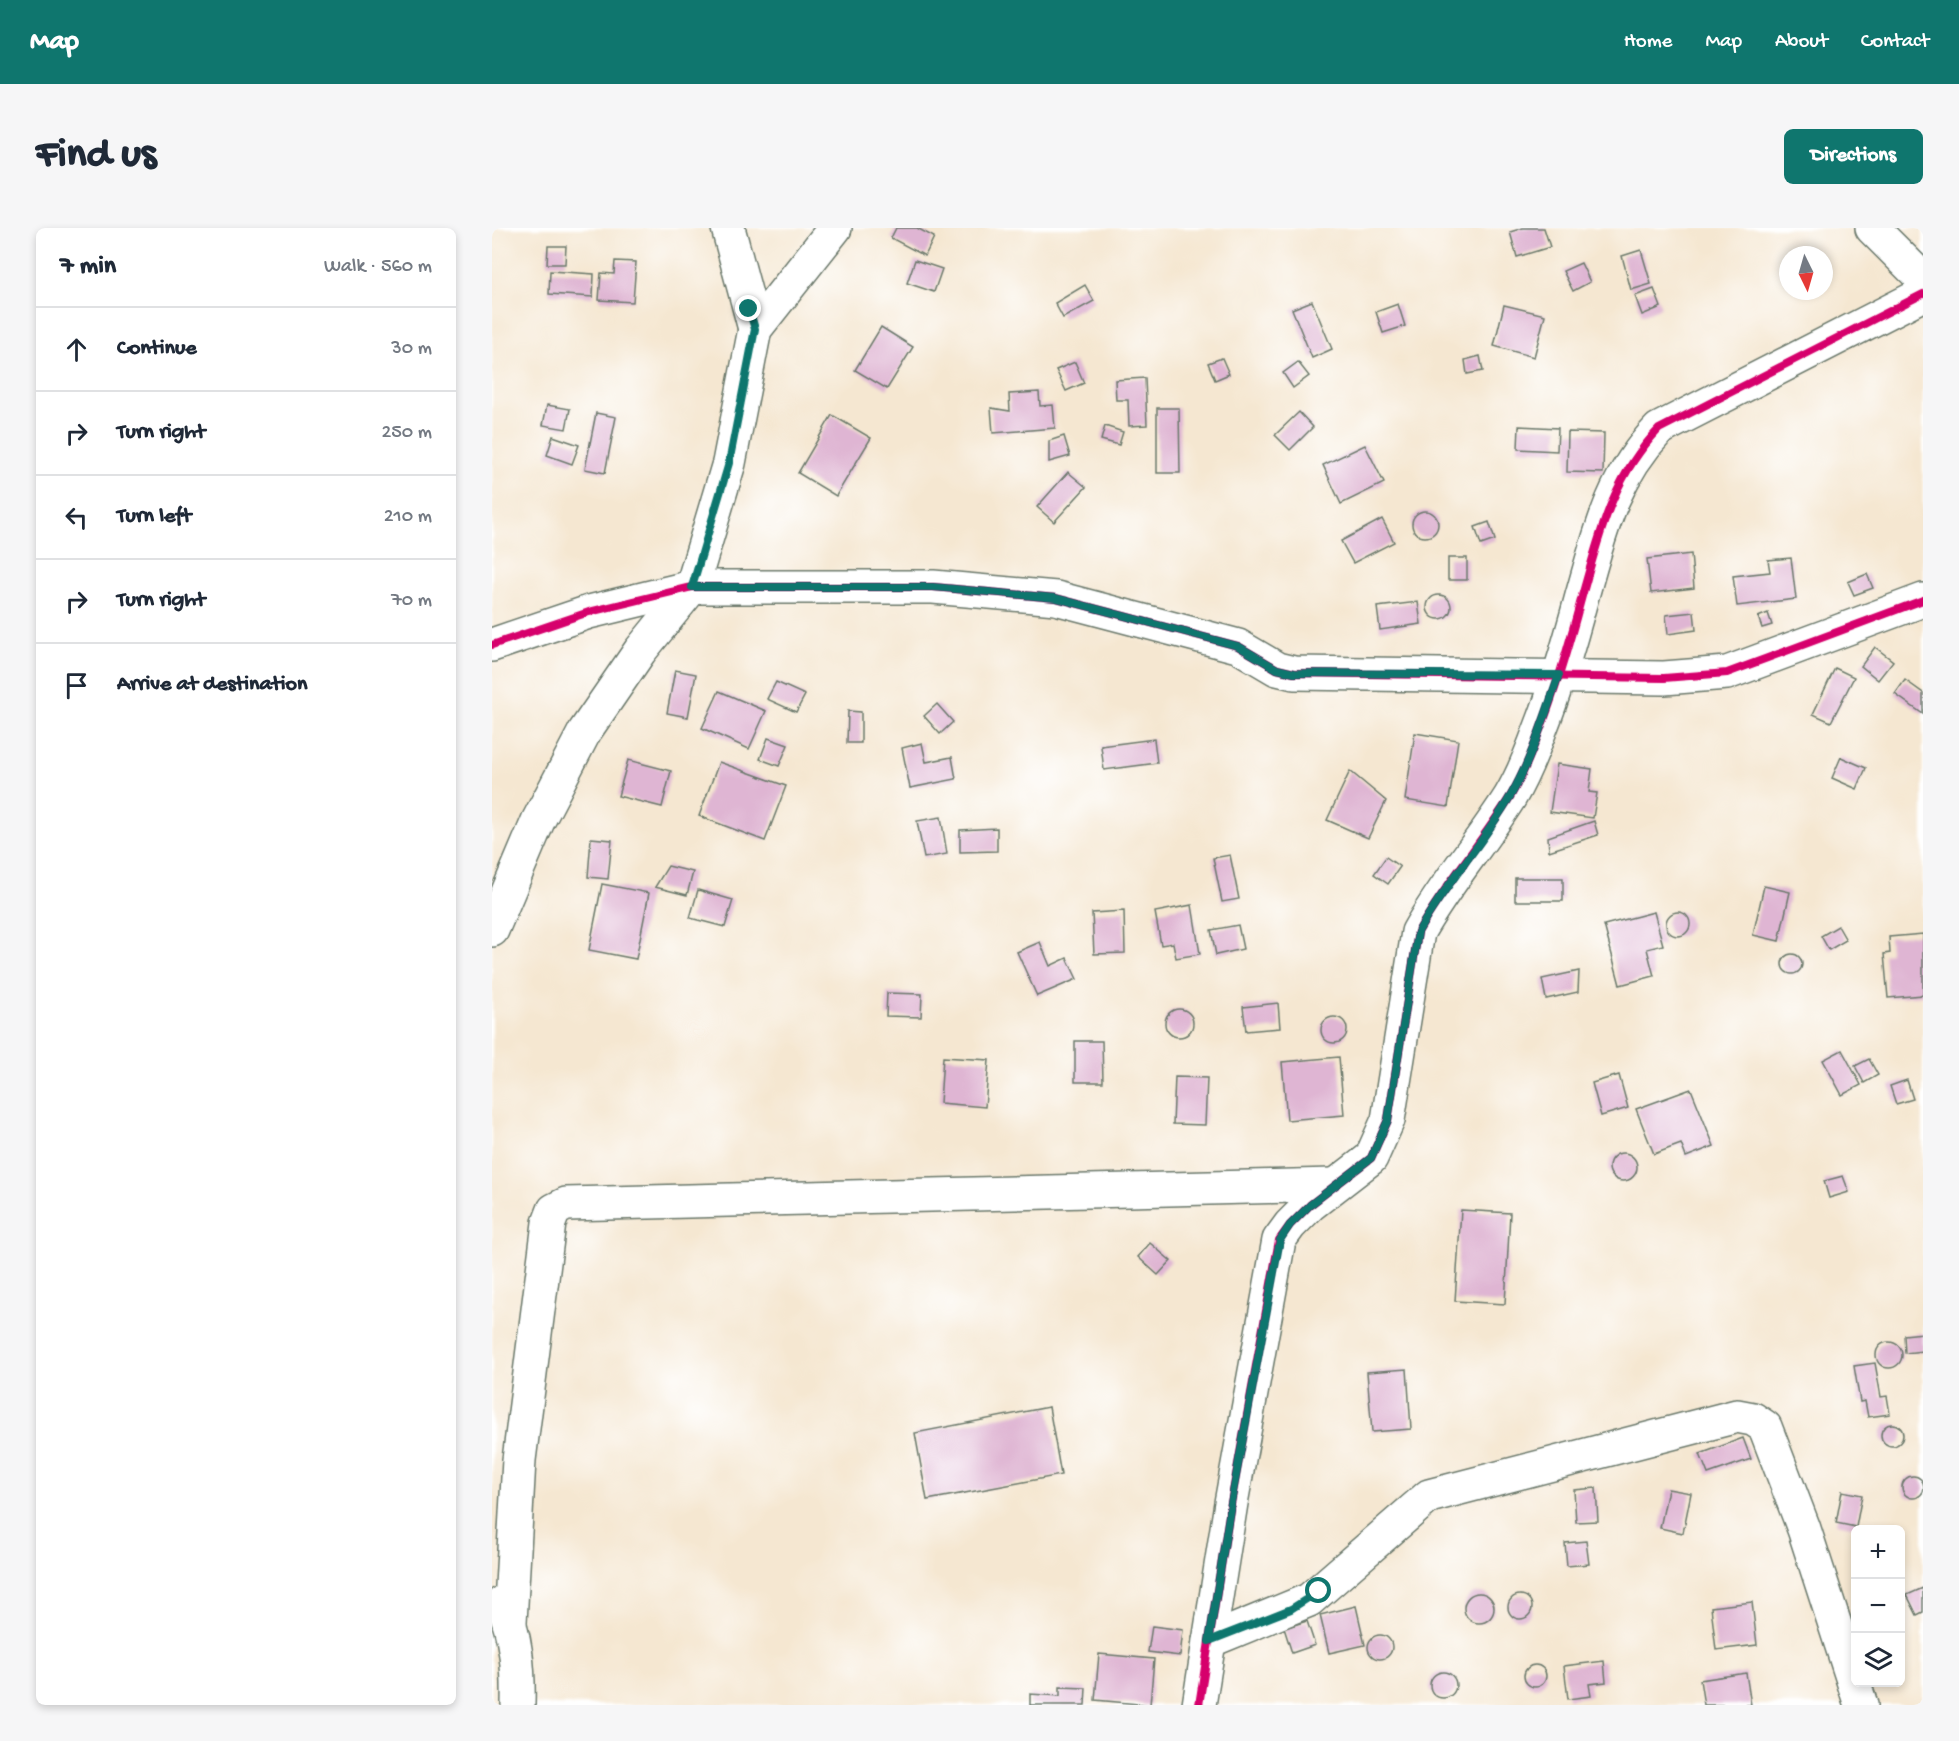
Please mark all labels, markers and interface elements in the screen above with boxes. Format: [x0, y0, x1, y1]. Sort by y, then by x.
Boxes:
text: Map [30, 26, 79, 59]
text: Home [1624, 30, 1672, 55]
text: Map [1705, 30, 1742, 55]
text: About [1775, 30, 1828, 55]
text: Contact [1861, 30, 1929, 55]
button: Directions [1784, 129, 1923, 184]
text: Find us [36, 132, 156, 181]
north arrow [1779, 246, 1833, 300]
text: 7 min [60, 252, 116, 283]
text: Walk · 560 m [324, 256, 432, 279]
route end [735, 295, 761, 321]
icon: ahead [60, 333, 93, 366]
text: Continue [117, 336, 197, 362]
text: 30 m [391, 338, 432, 361]
icon: right [60, 417, 93, 450]
text: Turn right [117, 420, 205, 446]
text: 250 m [381, 422, 432, 445]
icon: left [60, 501, 93, 534]
text: Turn left [117, 504, 191, 530]
text: 210 m [384, 506, 432, 529]
icon: right [60, 585, 93, 618]
text: Turn right [117, 588, 205, 614]
text: 70 m [391, 590, 432, 613]
icon: arrive [60, 669, 93, 702]
text: Arrive at destination [117, 672, 307, 698]
map controls [1851, 1525, 1905, 1687]
button: + [1851, 1525, 1905, 1579]
route start [1305, 1577, 1331, 1603]
button: − [1851, 1579, 1905, 1633]
button: layers [1851, 1633, 1905, 1687]

